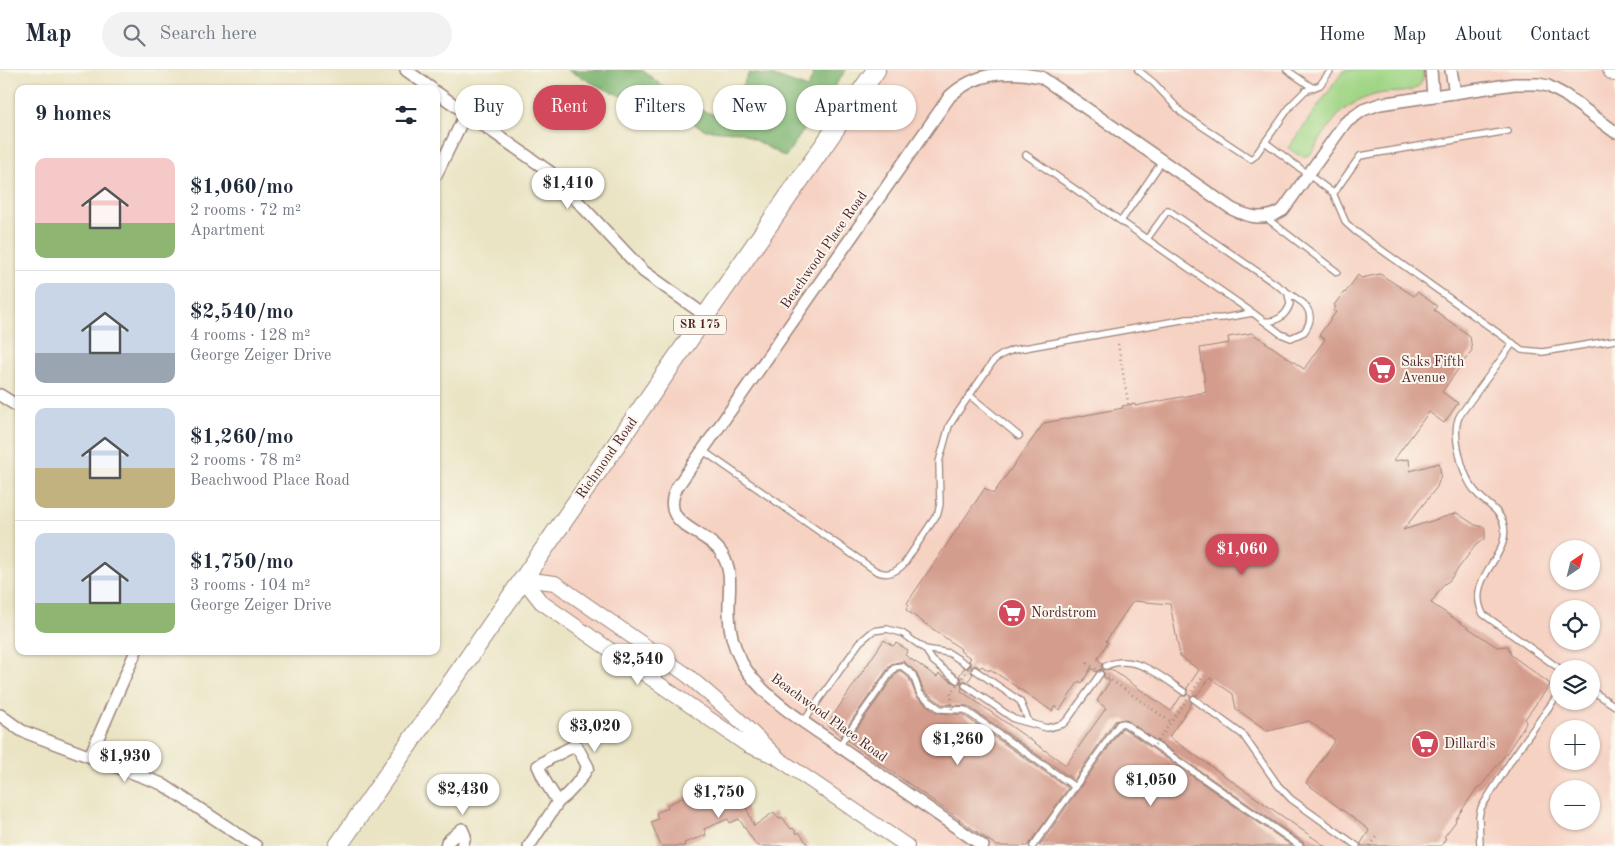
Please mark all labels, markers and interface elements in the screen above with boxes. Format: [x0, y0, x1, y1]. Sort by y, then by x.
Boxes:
search box [102, 12, 452, 57]
icon: search [120, 21, 148, 49]
text: Map [25, 23, 72, 47]
text: Search here [160, 25, 257, 44]
text: Home [1319, 26, 1365, 44]
text: Map [1393, 26, 1426, 44]
text: About [1454, 26, 1502, 44]
text: Contact [1530, 26, 1590, 44]
chip: Buy [455, 85, 523, 130]
chip: Rent [533, 85, 606, 130]
chip: Filters [616, 85, 703, 130]
chip: New [713, 85, 786, 130]
chip: Apartment [796, 85, 916, 130]
icon: filters [392, 101, 420, 129]
text: 9 homes [35, 104, 111, 125]
pin: $1,410 [527, 168, 609, 210]
text: $1,410 [543, 176, 593, 192]
text: $1,060/mo [190, 177, 294, 198]
icon: home [75, 178, 135, 238]
street label: Beachwood Place Road [778, 189, 870, 311]
text: 2 rooms · 72 m² [190, 203, 301, 219]
text: Apartment [190, 223, 265, 239]
text: $2,540/mo [190, 302, 294, 323]
icon: home [75, 303, 135, 363]
road number: SR 175 [674, 316, 726, 334]
text: 4 rooms · 128 m² [190, 328, 310, 344]
text: George Zeiger Drive [190, 348, 331, 364]
supermarket icon: Saks Fifth Avenue [1367, 355, 1397, 385]
place label: Saks Fifth Avenue [1401, 355, 1465, 385]
street label: Richmond Road [574, 415, 640, 501]
text: $1,260/mo [190, 427, 294, 448]
icon: home [75, 428, 135, 488]
text: 2 rooms · 78 m² [190, 453, 301, 469]
text: Beachwood Place Road [190, 473, 350, 489]
pin: $1,060 [1201, 534, 1283, 576]
north arrow [1550, 540, 1600, 590]
map controls [1550, 540, 1600, 830]
text: $1,060 [1217, 542, 1267, 558]
text: $1,750/mo [190, 552, 294, 573]
icon: home [75, 553, 135, 613]
text: 3 rooms · 104 m² [190, 578, 310, 594]
text: George Zeiger Drive [190, 598, 331, 614]
supermarket icon: Nordstrom [997, 598, 1027, 628]
button: locate [1550, 600, 1600, 650]
place label: Nordstrom [1031, 606, 1097, 620]
pin: $2,540 [597, 644, 679, 686]
text: $2,540 [613, 652, 663, 668]
button: layers [1550, 660, 1600, 710]
street label: Beachwood Place Road [768, 671, 890, 765]
pin: $3,020 [554, 710, 636, 753]
text: $3,020 [570, 719, 620, 735]
button: + [1550, 720, 1600, 770]
pin: $1,260 [917, 724, 999, 766]
supermarket icon: Dillard's [1410, 729, 1440, 759]
text: $1,260 [933, 732, 983, 748]
place label: Dillard's [1444, 737, 1496, 751]
pin: $1,930 [84, 740, 166, 783]
text: $1,930 [100, 749, 150, 765]
pin: $1,050 [1110, 764, 1192, 807]
text: $1,050 [1126, 773, 1176, 789]
pin: $2,430 [422, 774, 504, 816]
pin: $1,750 [678, 776, 760, 819]
button: − [1550, 780, 1600, 830]
text: $2,430 [438, 782, 488, 798]
text: $1,750 [694, 785, 744, 801]

